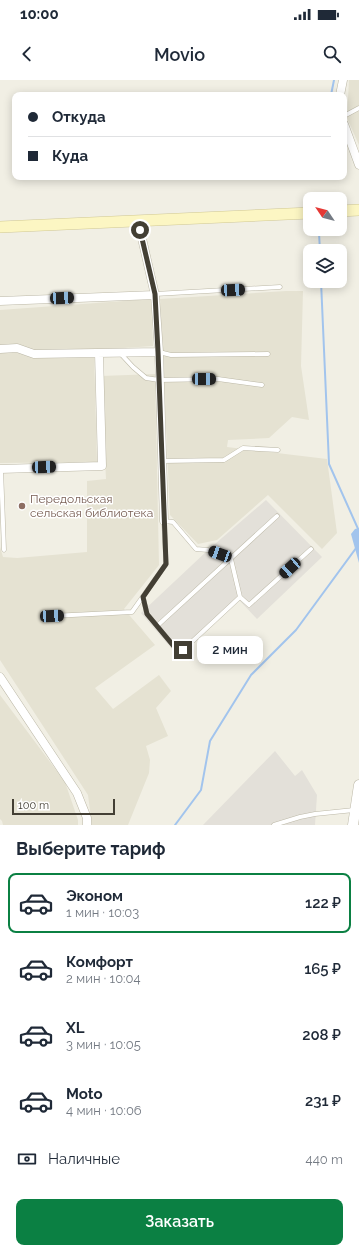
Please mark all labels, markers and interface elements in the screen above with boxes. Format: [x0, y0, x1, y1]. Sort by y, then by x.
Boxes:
text: 10:00 [20, 5, 59, 23]
icon: back [16, 43, 38, 65]
icon: search [321, 43, 343, 65]
text: Movio [154, 44, 205, 65]
text: Откуда [52, 108, 106, 126]
text: Куда [52, 147, 88, 165]
north arrow [303, 192, 347, 236]
map controls [303, 192, 347, 288]
route start [131, 221, 149, 239]
button: layers [303, 244, 347, 288]
car [221, 283, 245, 297]
car [50, 291, 74, 305]
car [192, 373, 216, 385]
car [32, 461, 56, 473]
place label: Передольская сельская библиотека [30, 492, 153, 520]
marker: Передольская сельская библиотека [17, 501, 27, 511]
car [207, 544, 233, 564]
car [277, 556, 303, 580]
car [40, 609, 64, 623]
callout: 2 мин [197, 636, 263, 664]
route end [174, 641, 192, 659]
text: 2 мин [212, 642, 248, 657]
scale bar [12, 797, 115, 816]
text: 100 m [18, 799, 49, 812]
text: Выберите тариф [16, 838, 166, 859]
icon: car [18, 885, 54, 921]
text: Эконом [66, 887, 123, 905]
text: 122 ₽ [305, 894, 341, 912]
text: 1 мин · 10:03 [66, 905, 139, 920]
icon: car [18, 951, 54, 987]
text: Комфорт [66, 953, 133, 971]
text: 165 ₽ [304, 960, 341, 978]
text: 2 мин · 10:04 [66, 971, 141, 986]
icon: car [18, 1017, 54, 1053]
text: XL [66, 1019, 84, 1037]
text: 208 ₽ [302, 1026, 341, 1044]
text: 3 мин · 10:05 [66, 1037, 141, 1052]
icon: car [18, 1083, 54, 1119]
text: Moto [66, 1085, 103, 1103]
text: 231 ₽ [305, 1092, 341, 1110]
text: 4 мин · 10:06 [66, 1103, 142, 1118]
icon: cash [16, 1148, 38, 1170]
text: Наличные [48, 1150, 120, 1168]
text: 440 m [306, 1152, 343, 1167]
button: Заказать [16, 1199, 343, 1245]

